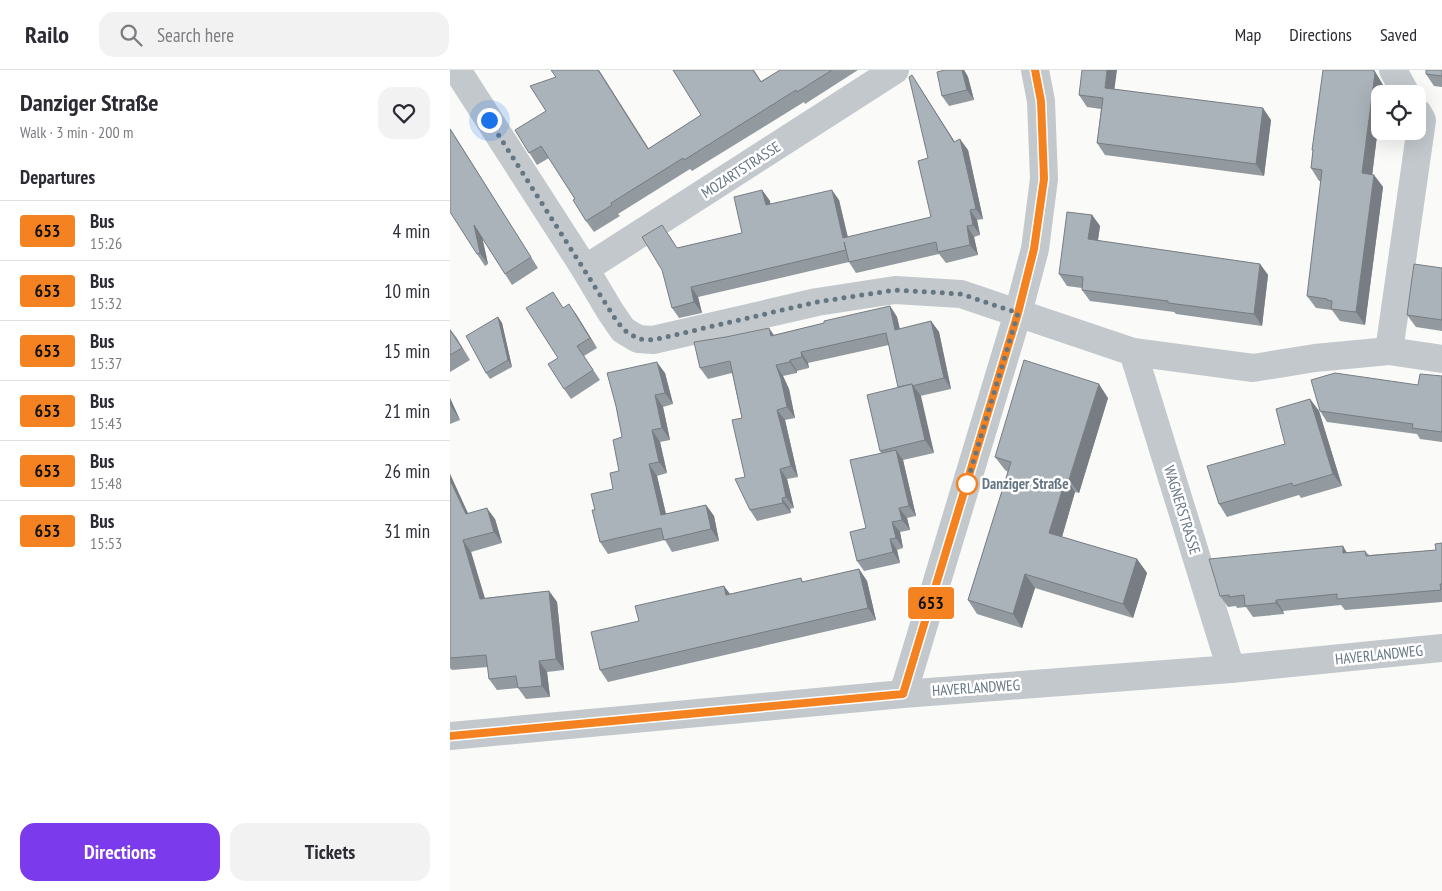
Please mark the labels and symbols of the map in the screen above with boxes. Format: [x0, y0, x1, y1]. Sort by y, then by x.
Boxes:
your location [477, 108, 502, 133]
street label: MOZARTSTRASSE [698, 137, 784, 202]
street label: WAGNERSTRASSE [1160, 463, 1205, 557]
marker: Danziger Straße [956, 473, 978, 495]
place label: Danziger Straße [982, 474, 1069, 493]
line badge: 653 [902, 587, 960, 619]
street label: HAVERLANDWEG [1334, 640, 1424, 669]
street label: HAVERLANDWEG [931, 675, 1021, 700]

